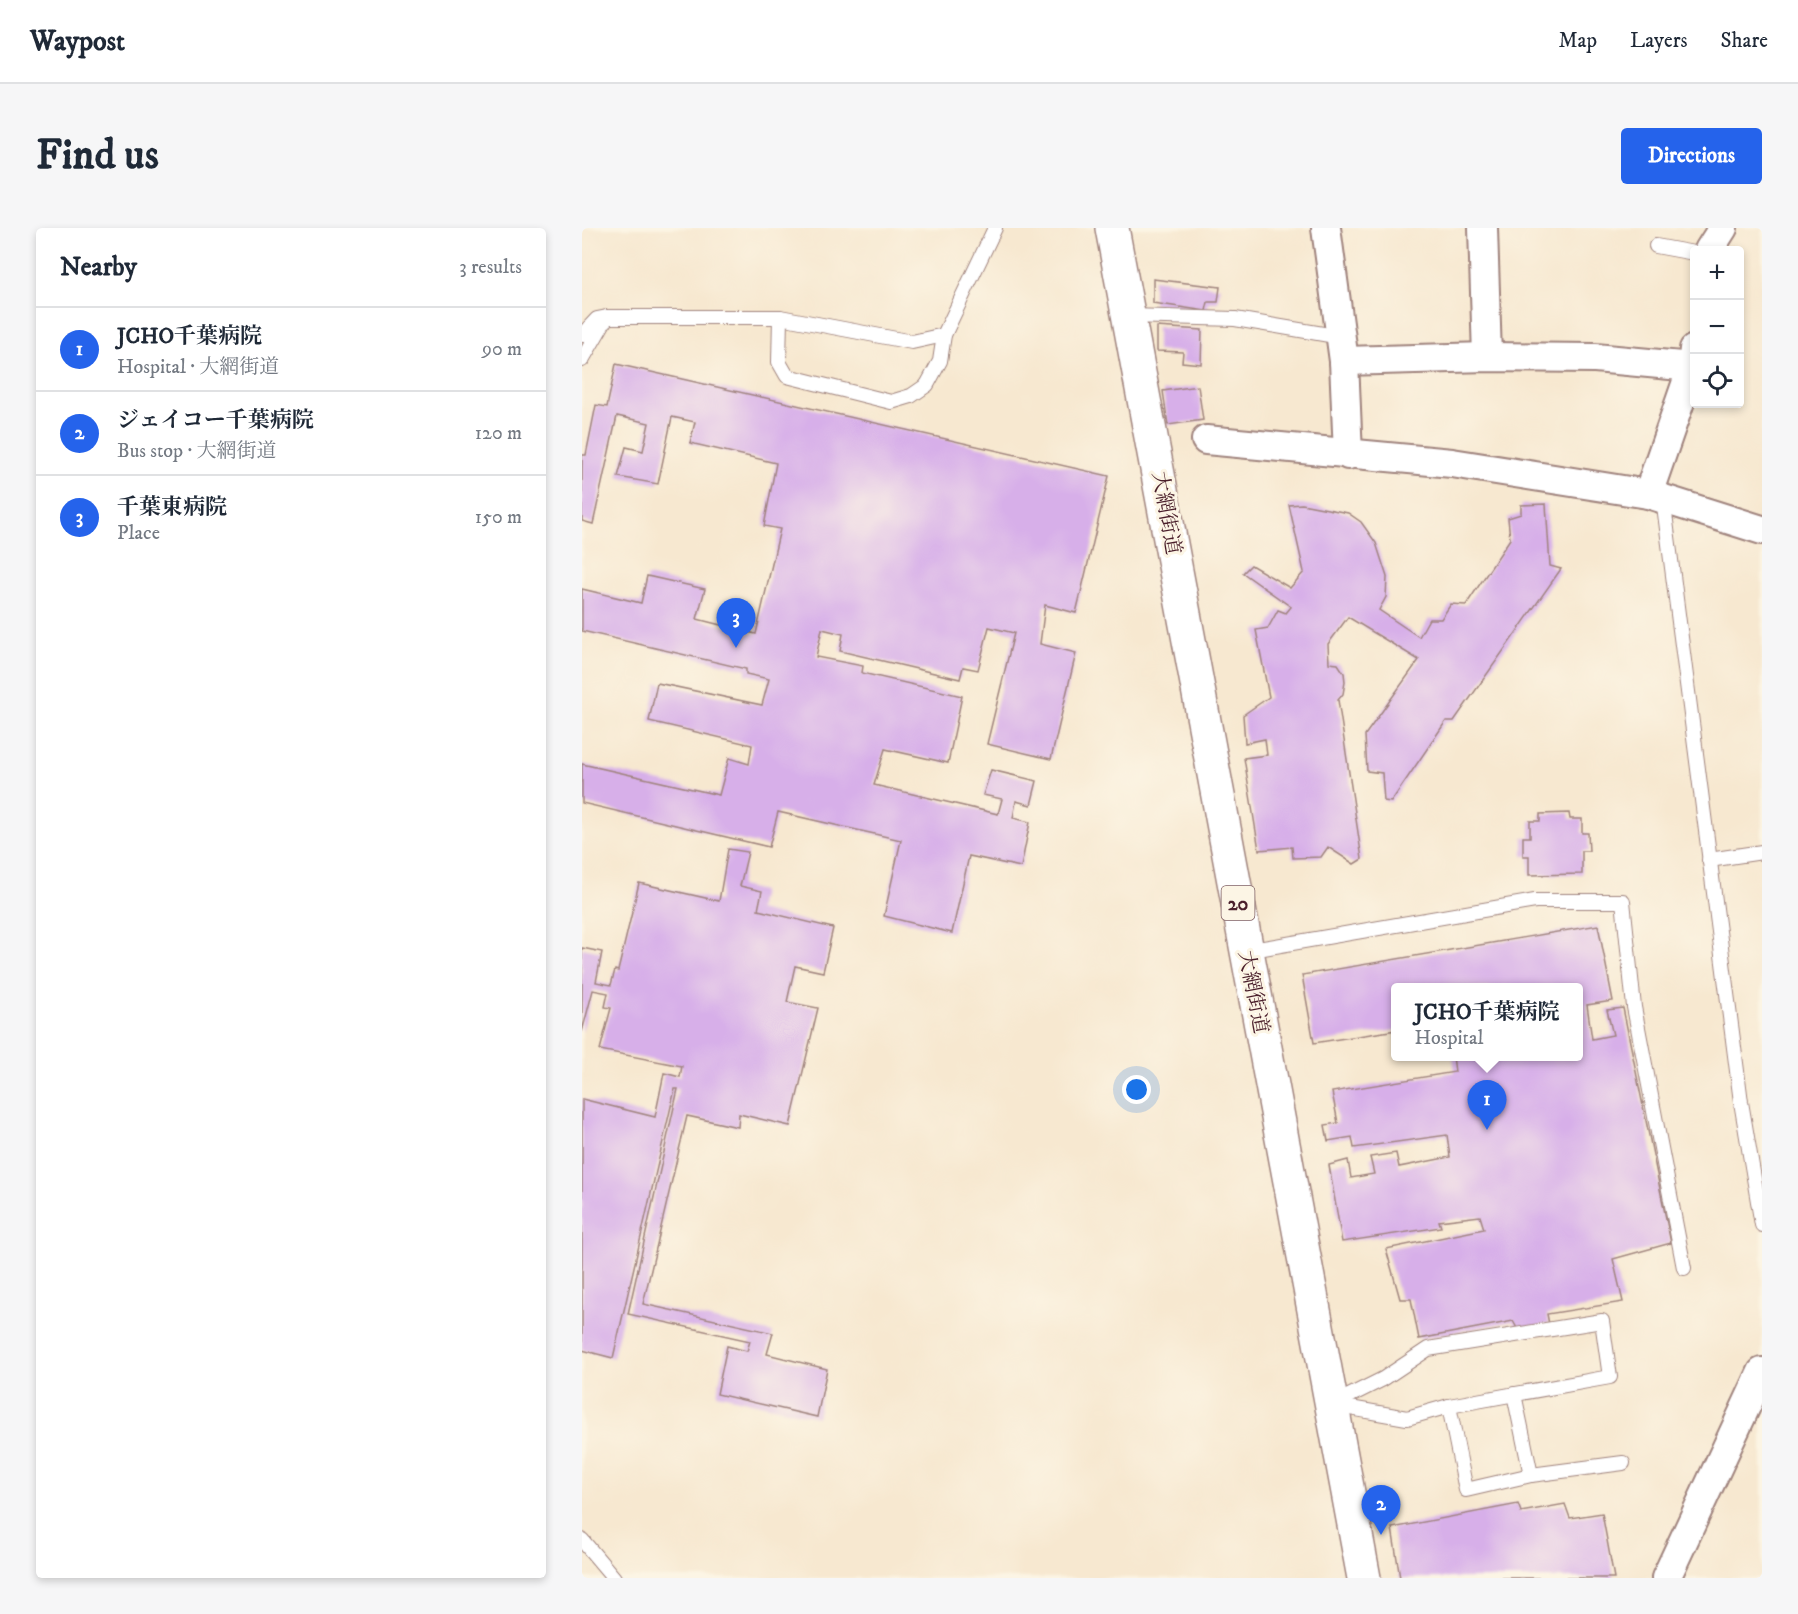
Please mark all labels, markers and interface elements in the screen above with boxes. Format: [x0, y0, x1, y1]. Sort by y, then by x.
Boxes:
text: Waypost [30, 24, 125, 59]
text: Map [1558, 28, 1597, 54]
text: Layers [1630, 28, 1688, 54]
text: Share [1721, 28, 1768, 54]
button: Directions [1621, 128, 1762, 184]
text: Find us [36, 130, 159, 182]
map controls [1690, 246, 1744, 408]
button: + [1690, 246, 1744, 300]
text: Nearby [60, 251, 137, 284]
text: 3 results [459, 255, 522, 280]
button: − [1690, 300, 1744, 354]
text: JCHO千葉病院 [117, 323, 262, 350]
text: 1 [76, 337, 83, 362]
text: 90 m [482, 337, 522, 362]
button: locate [1690, 354, 1744, 408]
text: Hospital · 大網街道 [117, 355, 279, 380]
text: ジェイコー千葉病院 [117, 407, 314, 434]
text: 2 [75, 421, 84, 446]
text: 120 m [475, 421, 522, 446]
text: Bus stop · 大網街道 [117, 439, 277, 464]
street label: 大網街道 [1146, 470, 1186, 557]
text: 千葉東病院 [117, 494, 227, 521]
text: 3 [76, 505, 83, 530]
text: 150 m [475, 505, 522, 530]
text: Place [117, 521, 160, 546]
pin: 3 [716, 598, 756, 648]
road number: 20 [1222, 886, 1254, 920]
street label: 大網街道 [1232, 948, 1274, 1036]
popup [1391, 983, 1583, 1061]
text: JCHO千葉病院 [1414, 999, 1560, 1026]
text: Hospital [1414, 1026, 1483, 1051]
your location [1122, 1075, 1151, 1104]
pin: 1 [1468, 1080, 1506, 1130]
pin: 2 [1362, 1486, 1400, 1535]

